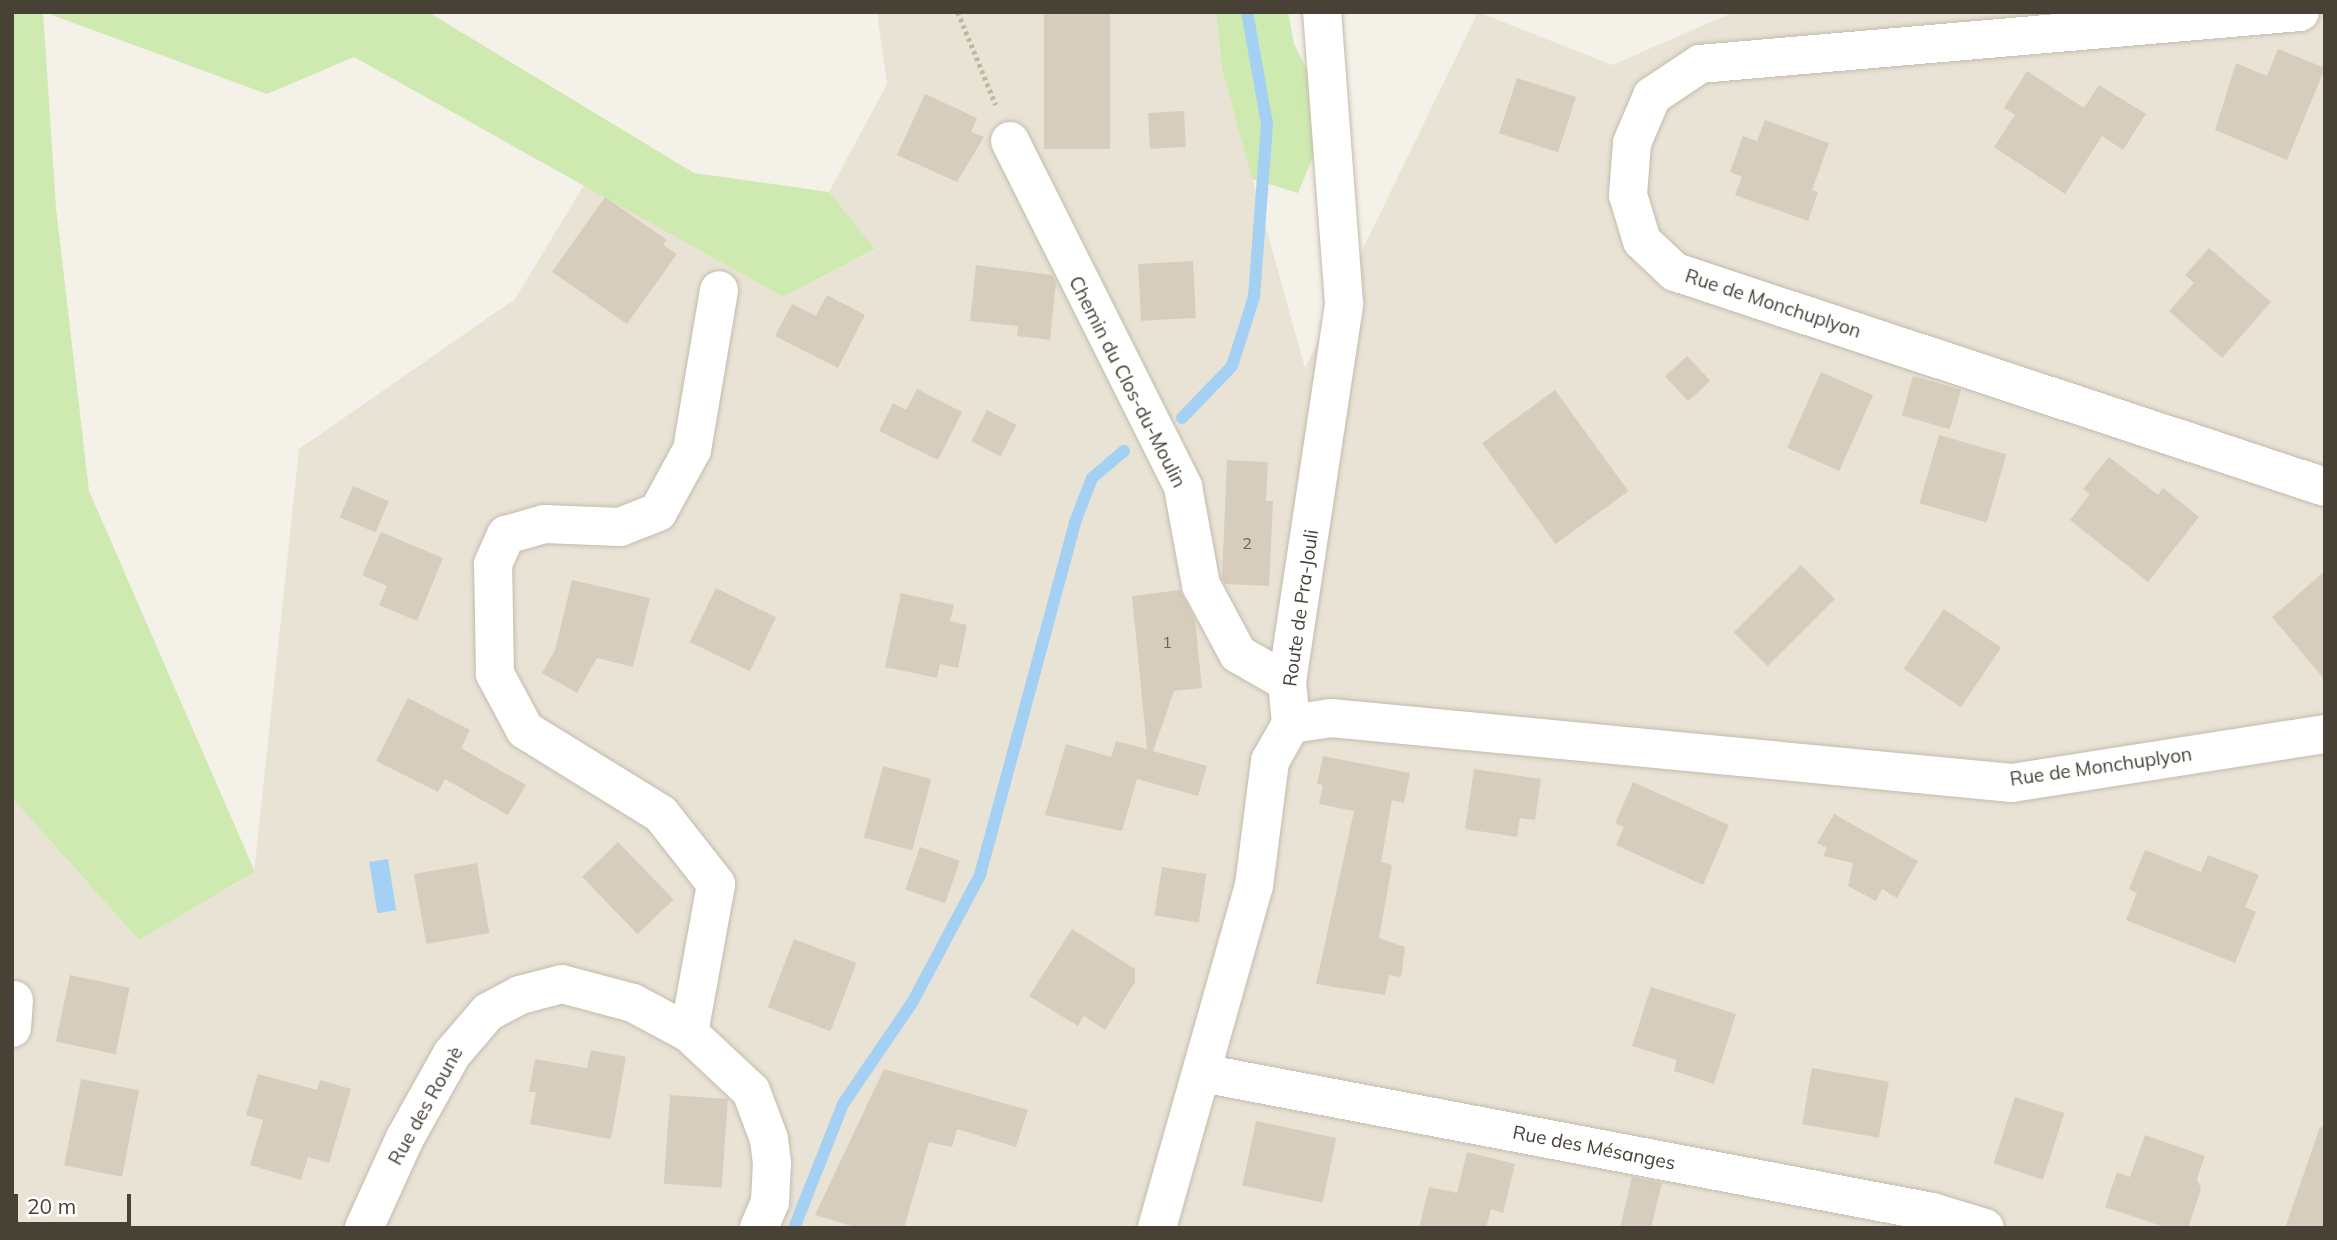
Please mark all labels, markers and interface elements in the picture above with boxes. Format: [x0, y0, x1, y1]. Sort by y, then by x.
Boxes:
street label: Rue de Monchuplyon [1682, 265, 1864, 343]
street label: Chemin du Clos-du-Moulin [1064, 273, 1190, 491]
street label: Route de Pra-Jouli [1279, 528, 1323, 688]
house number: 2 [1242, 533, 1252, 553]
house number: 1 [1162, 632, 1172, 652]
street label: Rue de Monchuplyon [2008, 743, 2194, 791]
street label: Rue des Rounè [384, 1043, 468, 1169]
street label: Rue des Mésanges [1511, 1121, 1677, 1175]
scale bar [18, 1180, 135, 1224]
text: 20 m [27, 1193, 76, 1219]

